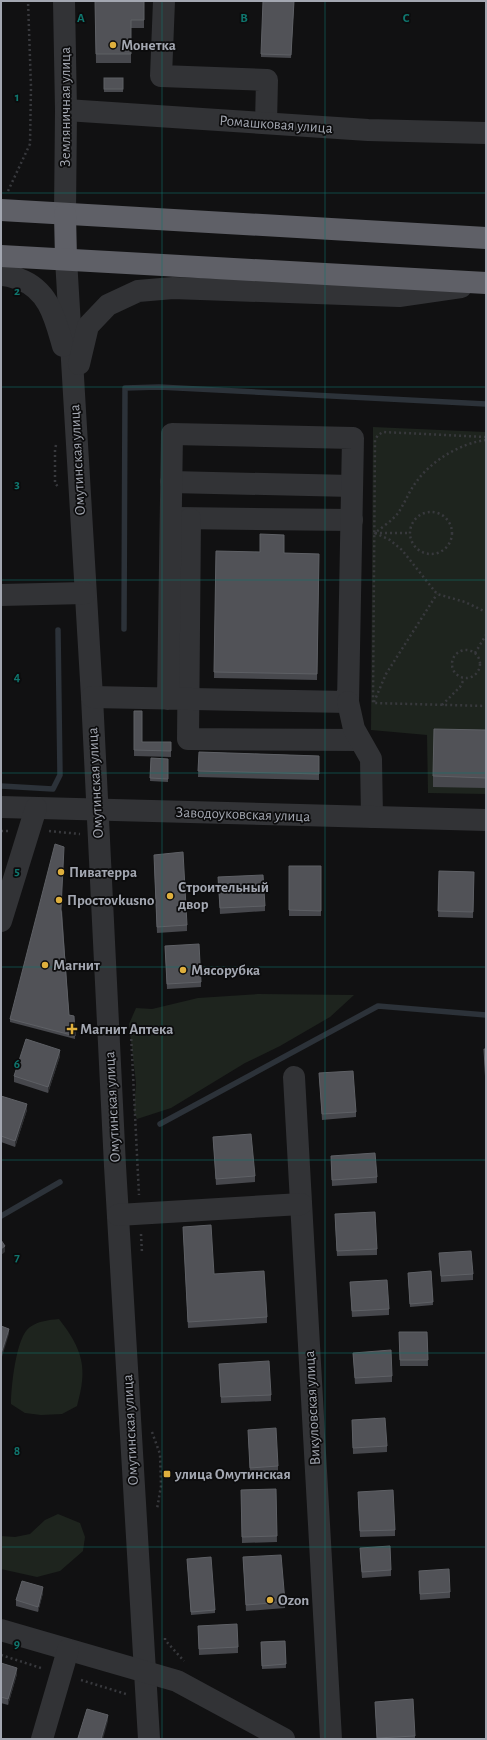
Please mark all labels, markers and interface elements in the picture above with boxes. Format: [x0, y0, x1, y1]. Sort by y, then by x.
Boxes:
text: A [77, 12, 85, 25]
text: B [240, 12, 248, 25]
text: C [403, 12, 410, 25]
place label: Монетка [121, 38, 176, 53]
marker: Монетка [108, 40, 118, 50]
street label: Земляничная улица [58, 47, 73, 167]
text: 1 [15, 91, 19, 104]
street label: Ромашковая улица [219, 113, 333, 136]
text: 2 [14, 285, 20, 298]
street label: Омутинская улица [67, 404, 88, 516]
text: 3 [14, 478, 20, 491]
text: 4 [14, 671, 21, 684]
street label: Омутинская улица [85, 727, 106, 839]
street label: Заводоуковская улица [175, 805, 311, 824]
text: 5 [14, 865, 20, 878]
place label: Пиватерра [69, 865, 137, 880]
marker: Пиватерра [56, 867, 66, 877]
place label: Строительный двор [178, 880, 269, 912]
marker: Строительный двор [165, 891, 175, 901]
place label: Простоvkusno [67, 893, 154, 908]
marker: Простоvkusno [54, 895, 64, 905]
place label: Магнит [53, 958, 100, 973]
marker: Магнит [40, 960, 50, 970]
place label: Мясорубка [191, 963, 260, 978]
marker: Мясорубка [178, 965, 188, 975]
place label: Магнит Аптека [80, 1022, 173, 1037]
marker: Магнит Аптека [67, 1024, 77, 1034]
street label: Омутинская улица [102, 1051, 123, 1163]
text: 6 [14, 1058, 20, 1071]
text: 7 [14, 1251, 20, 1264]
street label: Викуловская улица [302, 1350, 323, 1466]
street label: Омутинская улица [120, 1374, 141, 1486]
text: 8 [14, 1445, 20, 1458]
place label: улица Омутинская [174, 1467, 291, 1482]
marker: улица Омутинская [162, 1469, 172, 1479]
place label: Ozon [278, 1593, 309, 1608]
marker: Ozon [265, 1595, 275, 1605]
text: 9 [14, 1638, 20, 1651]

